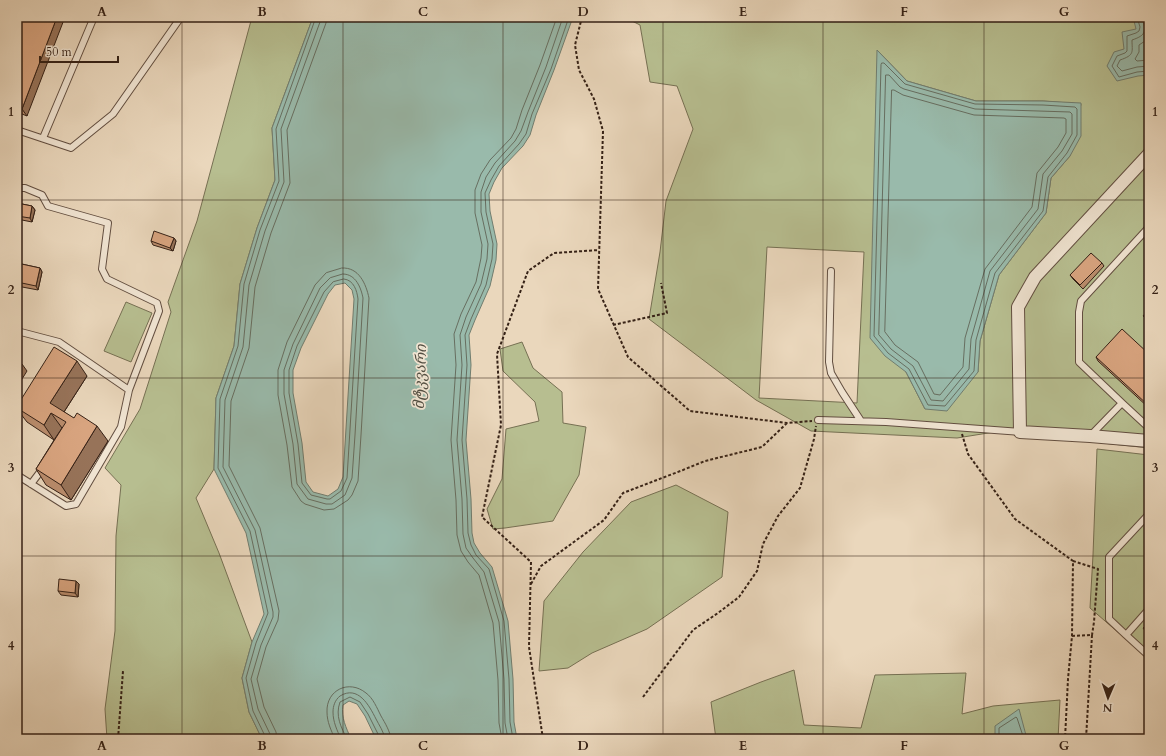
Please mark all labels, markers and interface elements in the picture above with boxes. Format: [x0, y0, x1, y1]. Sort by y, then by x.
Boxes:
text: A [97, 3, 107, 21]
text: B [257, 3, 267, 21]
text: C [418, 3, 428, 21]
text: D [577, 3, 589, 21]
text: E [739, 3, 747, 21]
text: F [900, 3, 908, 21]
text: G [1059, 3, 1070, 21]
scale bar [40, 38, 118, 64]
text: 50 m [46, 44, 73, 60]
text: 1 [8, 103, 14, 121]
text: 1 [1152, 103, 1158, 121]
text: 2 [8, 281, 15, 299]
text: 2 [1152, 281, 1159, 299]
water label: მტკვარი [409, 343, 431, 410]
text: 3 [8, 459, 15, 477]
text: 3 [1152, 459, 1159, 477]
text: 4 [8, 637, 15, 655]
text: 4 [1152, 637, 1159, 655]
north arrow [1088, 678, 1128, 718]
text: N [1102, 700, 1113, 715]
text: A [97, 737, 107, 755]
text: B [257, 737, 267, 755]
text: C [418, 737, 428, 755]
text: D [577, 737, 589, 755]
text: E [739, 737, 747, 755]
text: F [900, 737, 908, 755]
text: G [1059, 737, 1070, 755]

